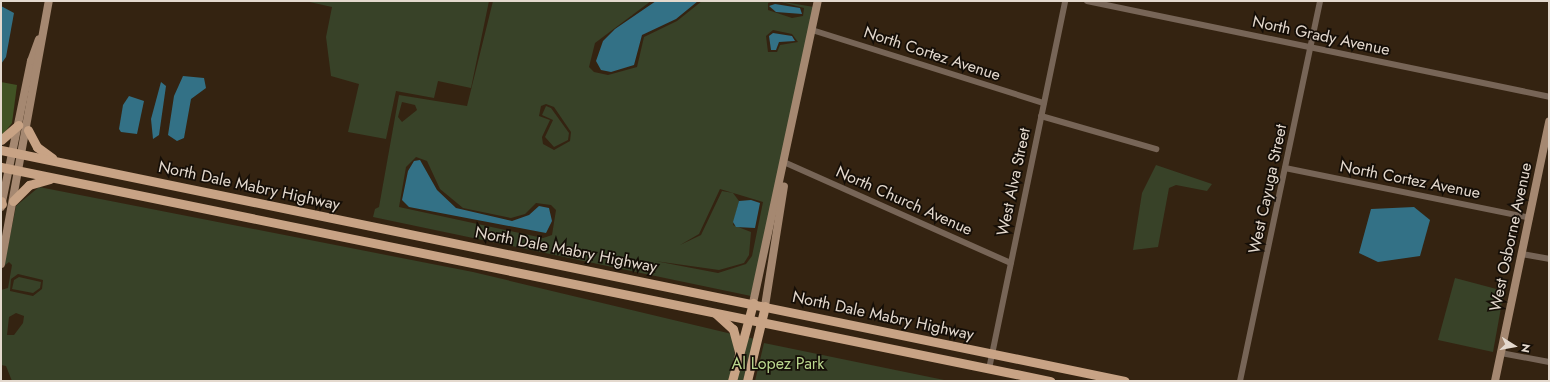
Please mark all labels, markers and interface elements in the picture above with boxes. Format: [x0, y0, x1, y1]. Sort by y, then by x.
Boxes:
street label: North Grady Avenue [1251, 12, 1391, 60]
street label: North Cortez Avenue [861, 23, 1003, 85]
street label: West Cayuga Street [1245, 123, 1291, 255]
street label: West Alva Street [993, 126, 1035, 238]
street label: North Dale Mabry Highway [156, 157, 342, 215]
street label: North Cortez Avenue [1338, 157, 1482, 203]
street label: West Osborne Avenue [1486, 161, 1536, 313]
street label: North Church Avenue [833, 162, 975, 240]
street label: North Dale Mabry Highway [473, 223, 659, 277]
street label: North Dale Mabry Highway [790, 287, 976, 345]
north arrow [1494, 326, 1534, 366]
text: N [1517, 342, 1534, 354]
park label: Al Lopez Park [732, 354, 824, 374]

